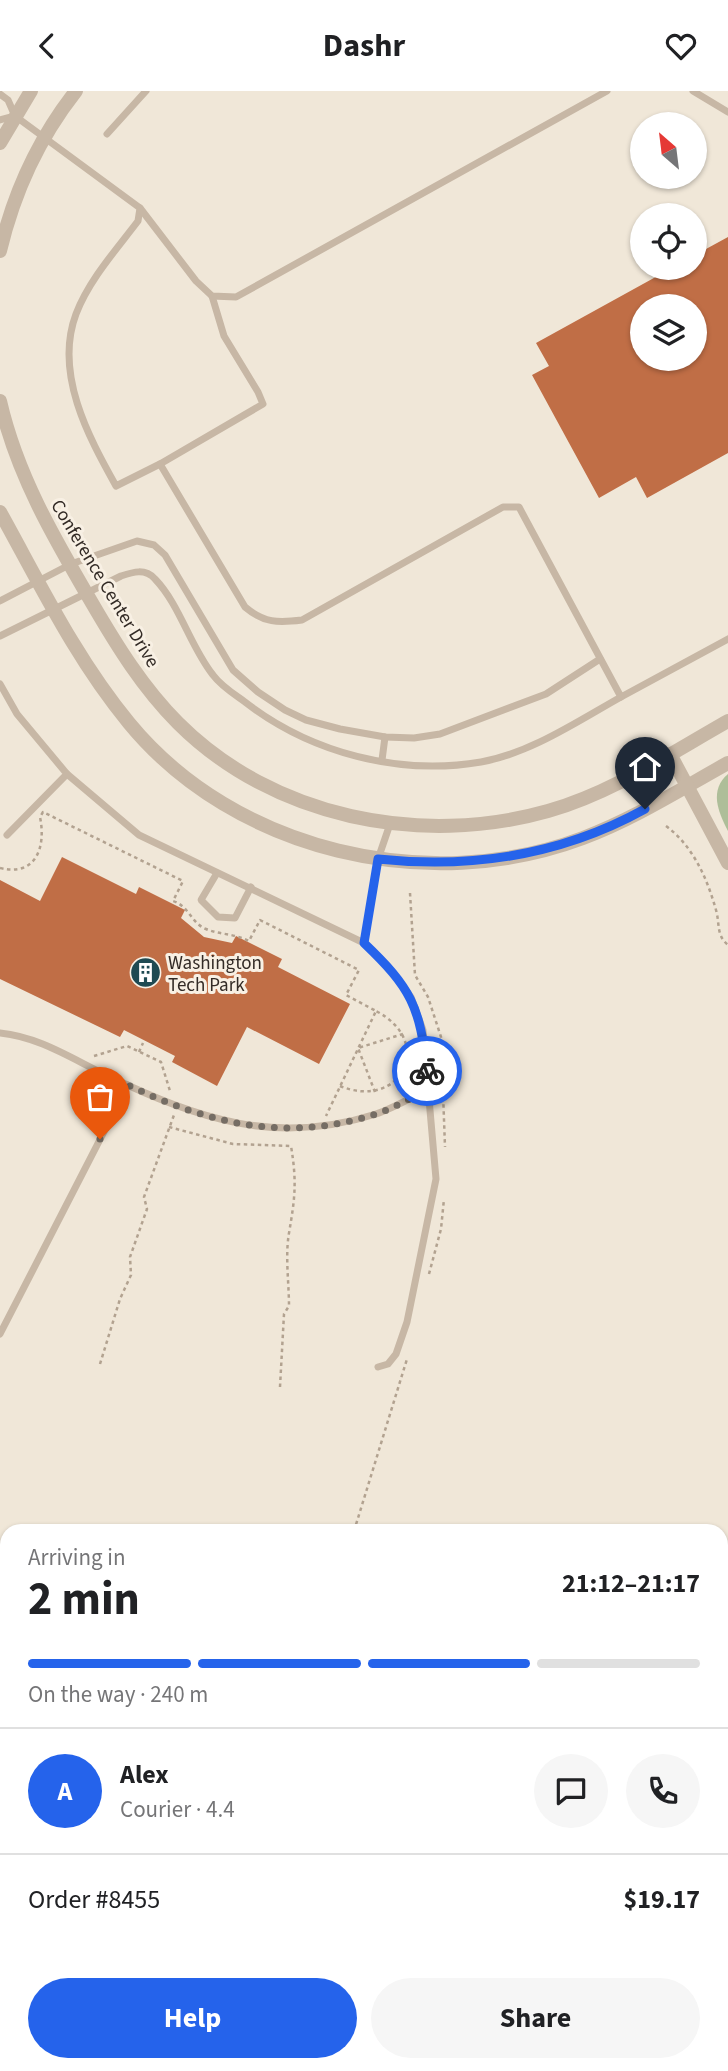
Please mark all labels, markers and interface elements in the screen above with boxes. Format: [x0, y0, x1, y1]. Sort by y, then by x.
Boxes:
text: Dashr [323, 23, 405, 69]
icon: back [28, 27, 66, 65]
icon: heart [662, 27, 700, 65]
north arrow [630, 112, 707, 189]
map controls [630, 112, 707, 371]
button: locate [630, 203, 707, 280]
button: layers [630, 294, 707, 371]
street label: Conference Center Drive [44, 495, 166, 673]
pin [615, 737, 675, 809]
icon: home [626, 748, 664, 786]
place label: Washington Tech Park [168, 950, 262, 999]
building icon: Washington Tech Park [128, 956, 162, 990]
courier [392, 1036, 462, 1106]
icon: bike [408, 1052, 446, 1090]
pin [70, 1067, 130, 1139]
icon: bag [81, 1078, 119, 1116]
text: Arriving in [28, 1541, 126, 1574]
text: 21:12–21:17 [562, 1565, 700, 1602]
text: 2 min [28, 1567, 140, 1632]
text: On the way · 240 m [28, 1678, 208, 1711]
button: chat [534, 1754, 608, 1828]
button: phone [626, 1754, 700, 1828]
text: Alex [120, 1756, 169, 1793]
text: A [58, 1773, 72, 1810]
text: Courier · 4.4 [120, 1793, 235, 1826]
text: Order #8455 [28, 1881, 160, 1918]
text: $19.17 [624, 1881, 700, 1918]
button: Help [28, 1978, 357, 2058]
button: Share [371, 1978, 700, 2058]

